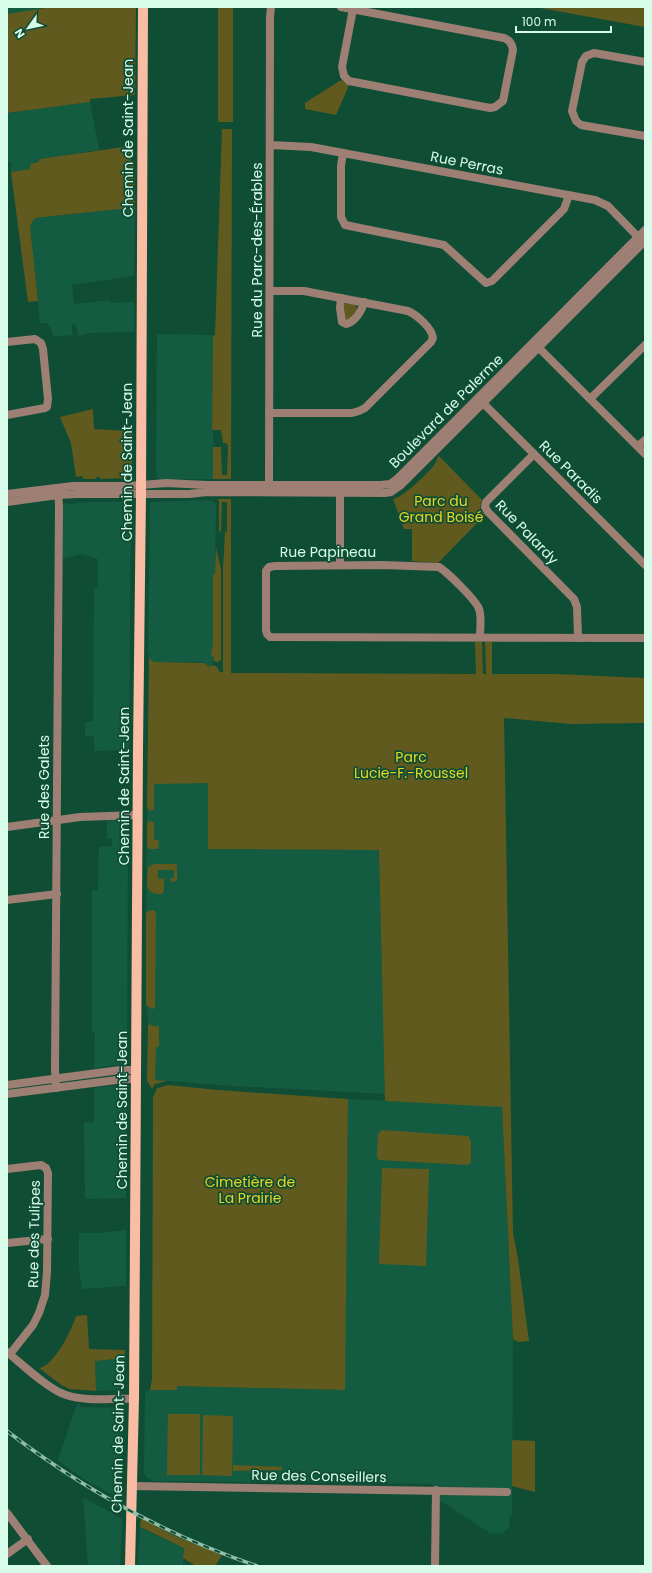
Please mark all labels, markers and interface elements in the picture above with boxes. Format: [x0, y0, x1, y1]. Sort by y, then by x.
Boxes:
north arrow [8, 8, 48, 48]
scale bar [516, 8, 611, 34]
text: 100 m [522, 13, 556, 30]
text: N [11, 26, 29, 41]
street label: Chemin de Saint-Jean [118, 59, 138, 217]
street label: Rue Perras [429, 146, 505, 180]
street label: Rue du Parc-des-Érables [247, 163, 267, 338]
street label: Boulevard de Palerme [384, 349, 508, 473]
street label: Chemin de Saint-Jean [117, 383, 137, 541]
street label: Rue Paradis [535, 436, 607, 508]
park label: Parc du Grand Boisé [399, 491, 484, 527]
street label: Rue Palardy [491, 495, 563, 569]
street label: Rue Papineau [280, 542, 376, 562]
street label: Chemin de Saint-Jean [114, 707, 134, 865]
street label: Rue des Galets [34, 735, 54, 839]
park label: Parc Lucie-F.-Roussel [354, 747, 468, 783]
street label: Chemin de Saint-Jean [112, 1031, 132, 1189]
park label: Cimetière de La Prairie [205, 1172, 295, 1208]
street label: Rue des Tulipes [23, 1180, 45, 1288]
street label: Chemin de Saint-Jean [107, 1355, 129, 1513]
street label: Rue des Conseillers [251, 1465, 387, 1487]

